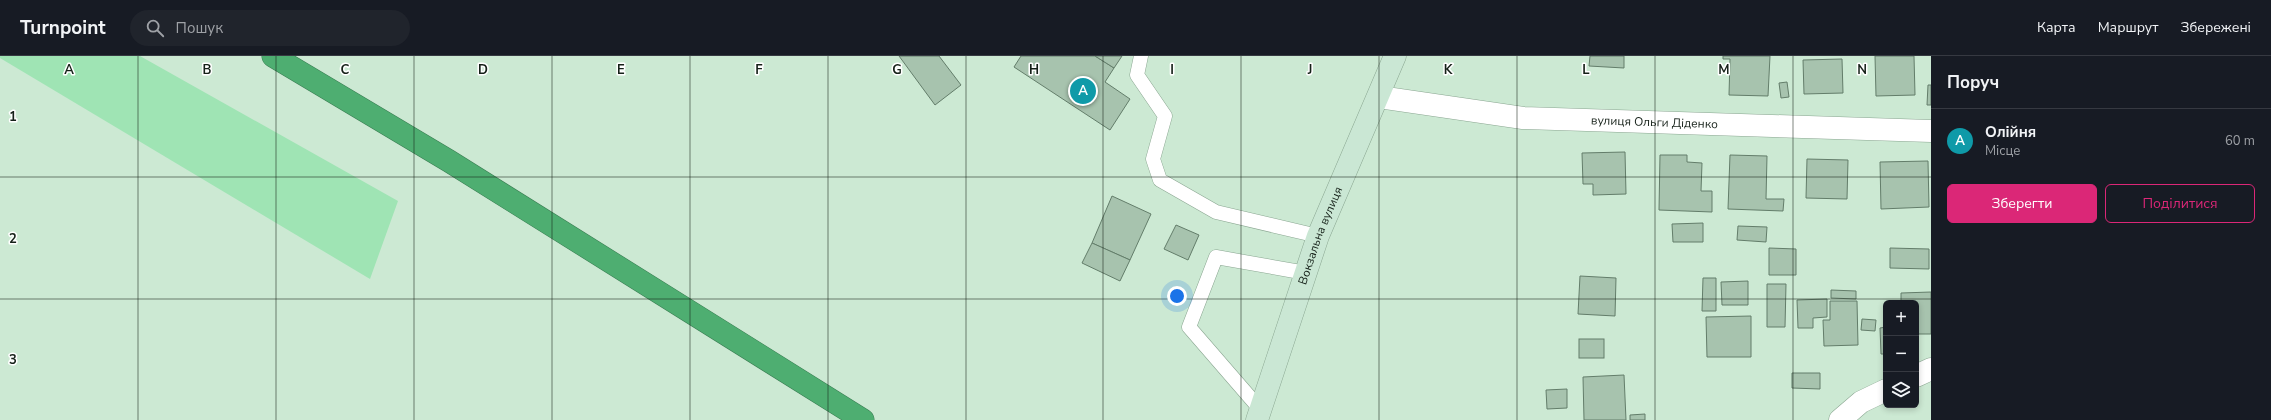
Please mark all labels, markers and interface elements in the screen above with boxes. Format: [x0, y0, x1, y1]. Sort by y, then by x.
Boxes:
search box [130, 10, 410, 46]
text: Turnpoint [20, 15, 106, 41]
icon: search [144, 17, 166, 39]
text: Пошук [176, 18, 223, 38]
text: Карта [2037, 18, 2076, 37]
text: Маршрут [2098, 18, 2158, 37]
text: Збережені [2180, 18, 2251, 37]
text: A [64, 61, 74, 79]
text: B [203, 61, 212, 79]
text: C [341, 61, 350, 79]
text: D [478, 61, 488, 79]
text: E [617, 61, 625, 79]
text: F [755, 61, 763, 79]
text: G [892, 61, 902, 79]
text: H [1029, 61, 1039, 79]
text: I [1170, 61, 1174, 79]
text: J [1307, 61, 1312, 79]
text: K [1444, 61, 1453, 79]
text: L [1582, 61, 1590, 79]
text: M [1718, 61, 1730, 79]
text: N [1857, 61, 1867, 79]
text: Поруч [1947, 71, 1999, 94]
pin: A [1070, 76, 1096, 106]
text: 1 [9, 108, 17, 126]
street label: вулиця Ольги Діденко [1591, 112, 1718, 132]
text: Олійня [1985, 122, 2036, 142]
text: A [1955, 132, 1965, 150]
text: 60 m [2225, 132, 2255, 150]
text: Місце [1985, 142, 2020, 160]
street label: Вокзальна вулиця [1294, 184, 1346, 287]
button: Зберегти [1947, 184, 2097, 223]
button: Поділитися [2105, 184, 2255, 223]
text: 2 [9, 230, 17, 248]
your location [1167, 286, 1187, 306]
map controls [1883, 300, 1919, 408]
button: + [1883, 300, 1919, 336]
button: − [1883, 336, 1919, 372]
text: 3 [9, 351, 17, 369]
button: layers [1883, 372, 1919, 408]

